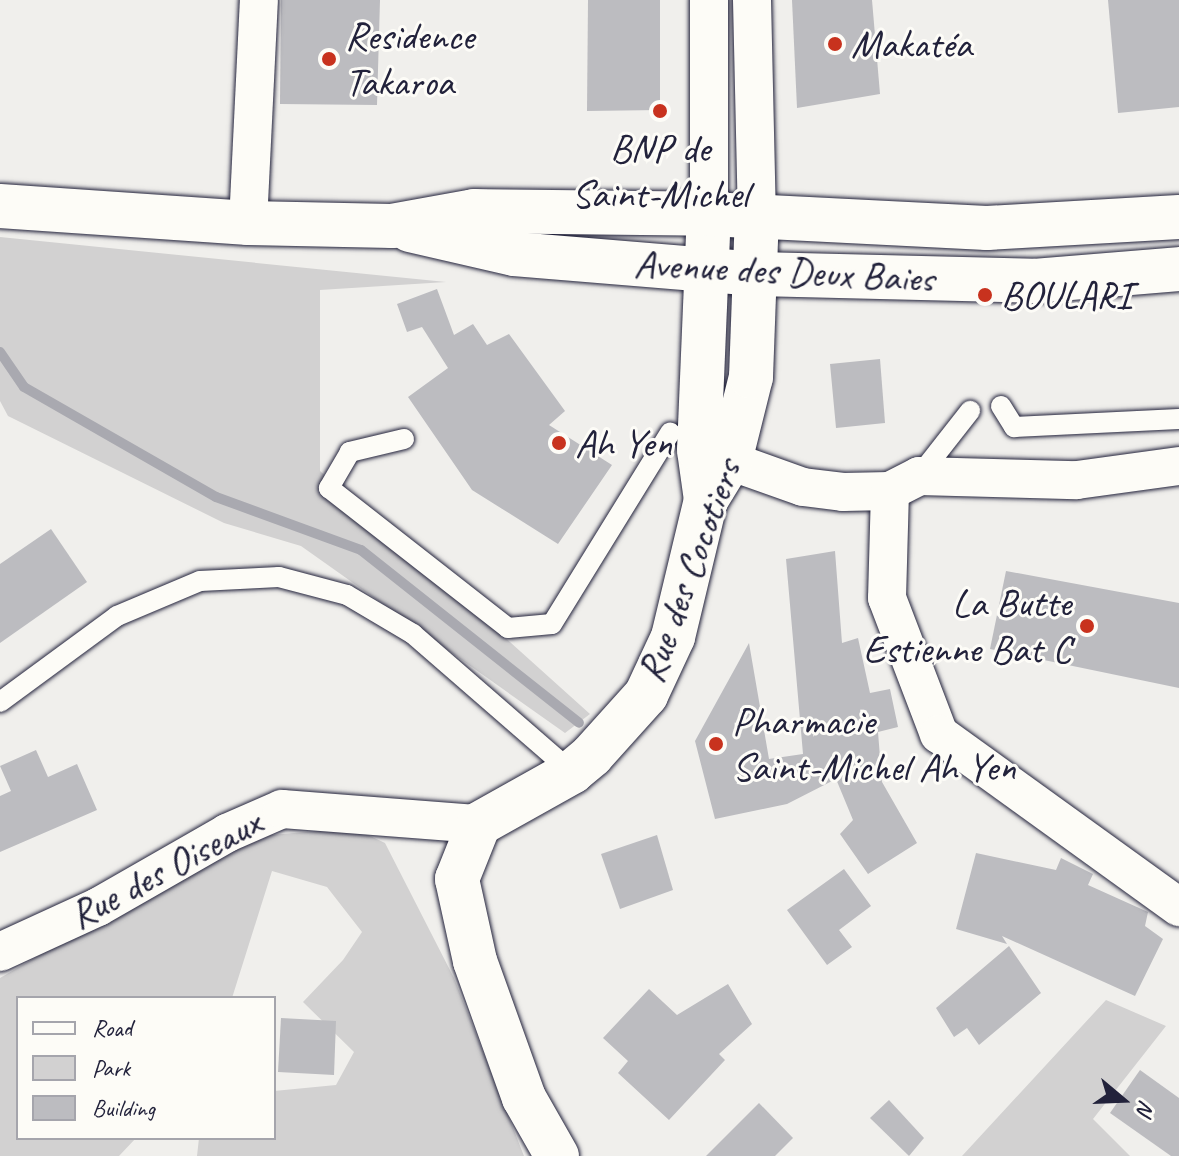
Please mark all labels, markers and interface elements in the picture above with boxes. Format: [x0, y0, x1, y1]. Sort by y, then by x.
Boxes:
place label: Residence Takaroa [345, 12, 474, 106]
place label: Makatéa [851, 20, 972, 68]
marker: Makatéa [826, 35, 844, 53]
marker: Residence Takaroa [320, 50, 338, 68]
marker: BNP de Saint-Michel [651, 102, 669, 120]
place label: BNP de Saint-Michel [571, 124, 749, 218]
street label: Avenue des Deux Baies [633, 239, 935, 303]
place label: BOULARI [1001, 271, 1131, 319]
marker: BOULARI [976, 286, 994, 304]
place label: Ah Yen [575, 419, 672, 467]
marker: Ah Yen [550, 434, 568, 452]
street label: Rue des Cocotiers [627, 453, 751, 689]
place label: La Butte Estienne Bat C [864, 579, 1071, 673]
marker: La Butte Estienne Bat C [1078, 617, 1096, 635]
place label: Pharmacie Saint-Michel Ah Yen [732, 697, 1016, 791]
marker: Pharmacie Saint-Michel Ah Yen [707, 735, 725, 753]
street label: Rue des Oiseaux [61, 799, 269, 939]
legend [16, 996, 276, 1140]
text: Road [92, 1013, 132, 1043]
text: Park [92, 1053, 130, 1083]
north arrow [1083, 1060, 1163, 1140]
text: Building [92, 1093, 155, 1123]
text: N [1130, 1097, 1161, 1119]

